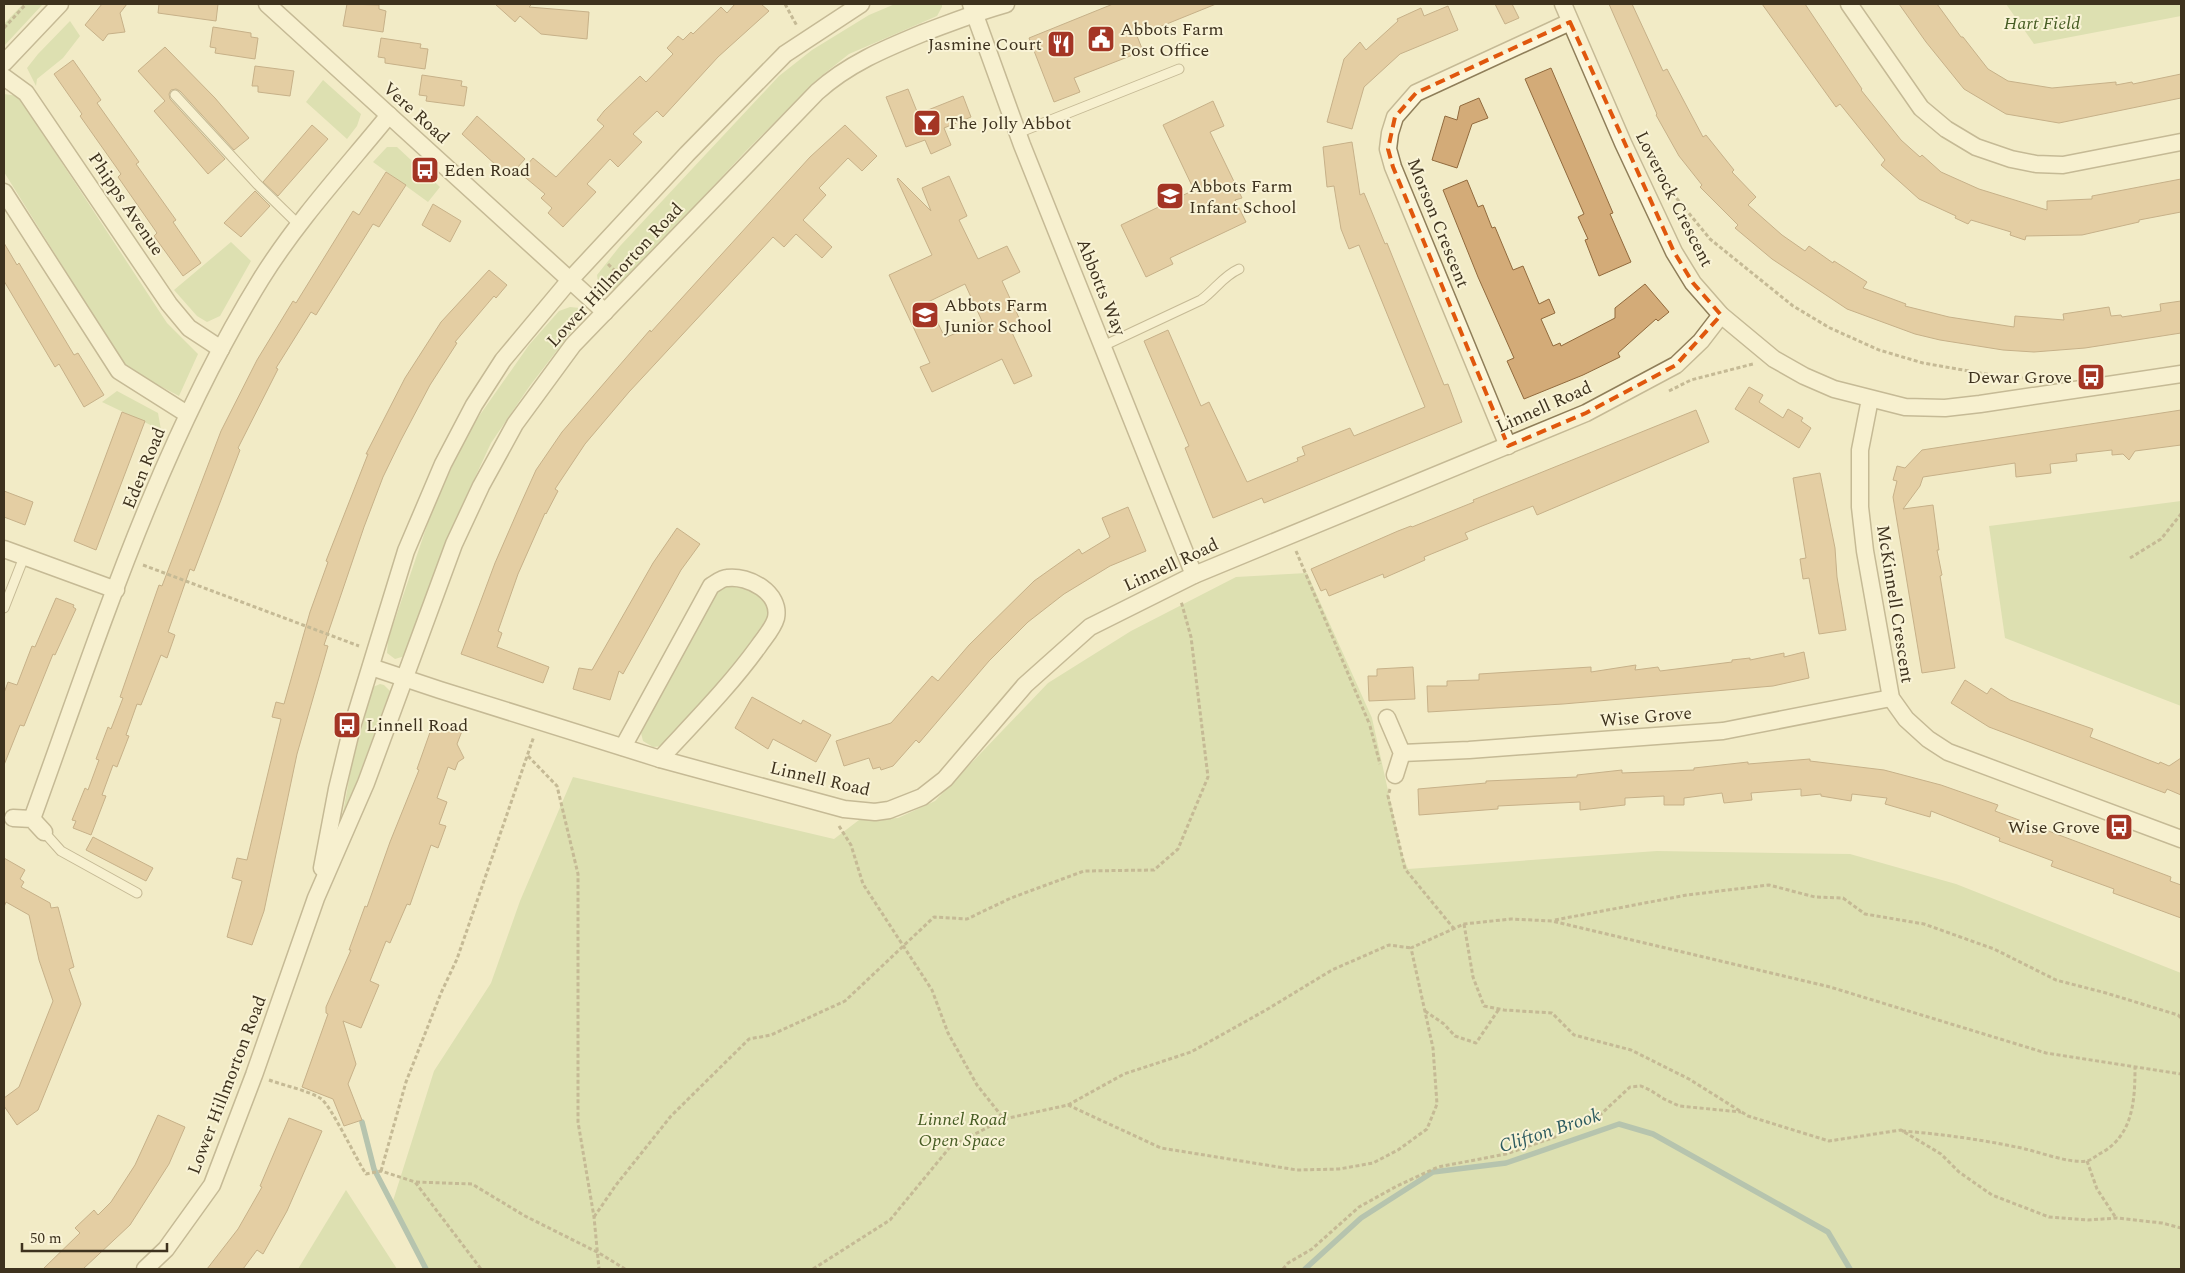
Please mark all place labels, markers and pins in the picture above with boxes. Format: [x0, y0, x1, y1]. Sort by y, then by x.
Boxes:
place label: Abbots Farm Post Office [1120, 16, 1224, 64]
public building icon: Abbots Farm Post Office [1086, 24, 1116, 54]
restaurant icon: Jasmine Court [1046, 29, 1076, 59]
place label: Jasmine Court [928, 31, 1042, 58]
bar icon: The Jolly Abbot [912, 108, 942, 138]
place label: The Jolly Abbot [946, 110, 1071, 137]
bus stop icon: Eden Road [410, 155, 440, 185]
place label: Eden Road [444, 157, 530, 184]
place label: Abbots Farm Infant School [1189, 173, 1297, 221]
school or university icon: Abbots Farm Infant School [1155, 181, 1185, 211]
place label: Abbots Farm Junior School [944, 292, 1052, 340]
school or university icon: Abbots Farm Junior School [910, 300, 940, 330]
bus stop icon: Dewar Grove [2076, 362, 2106, 392]
place label: Dewar Grove [1967, 364, 2072, 391]
bus stop icon: Linnell Road [332, 710, 362, 740]
place label: Linnell Road [366, 712, 468, 739]
bus stop icon: Wise Grove [2104, 812, 2134, 842]
place label: Wise Grove [2008, 814, 2100, 841]

